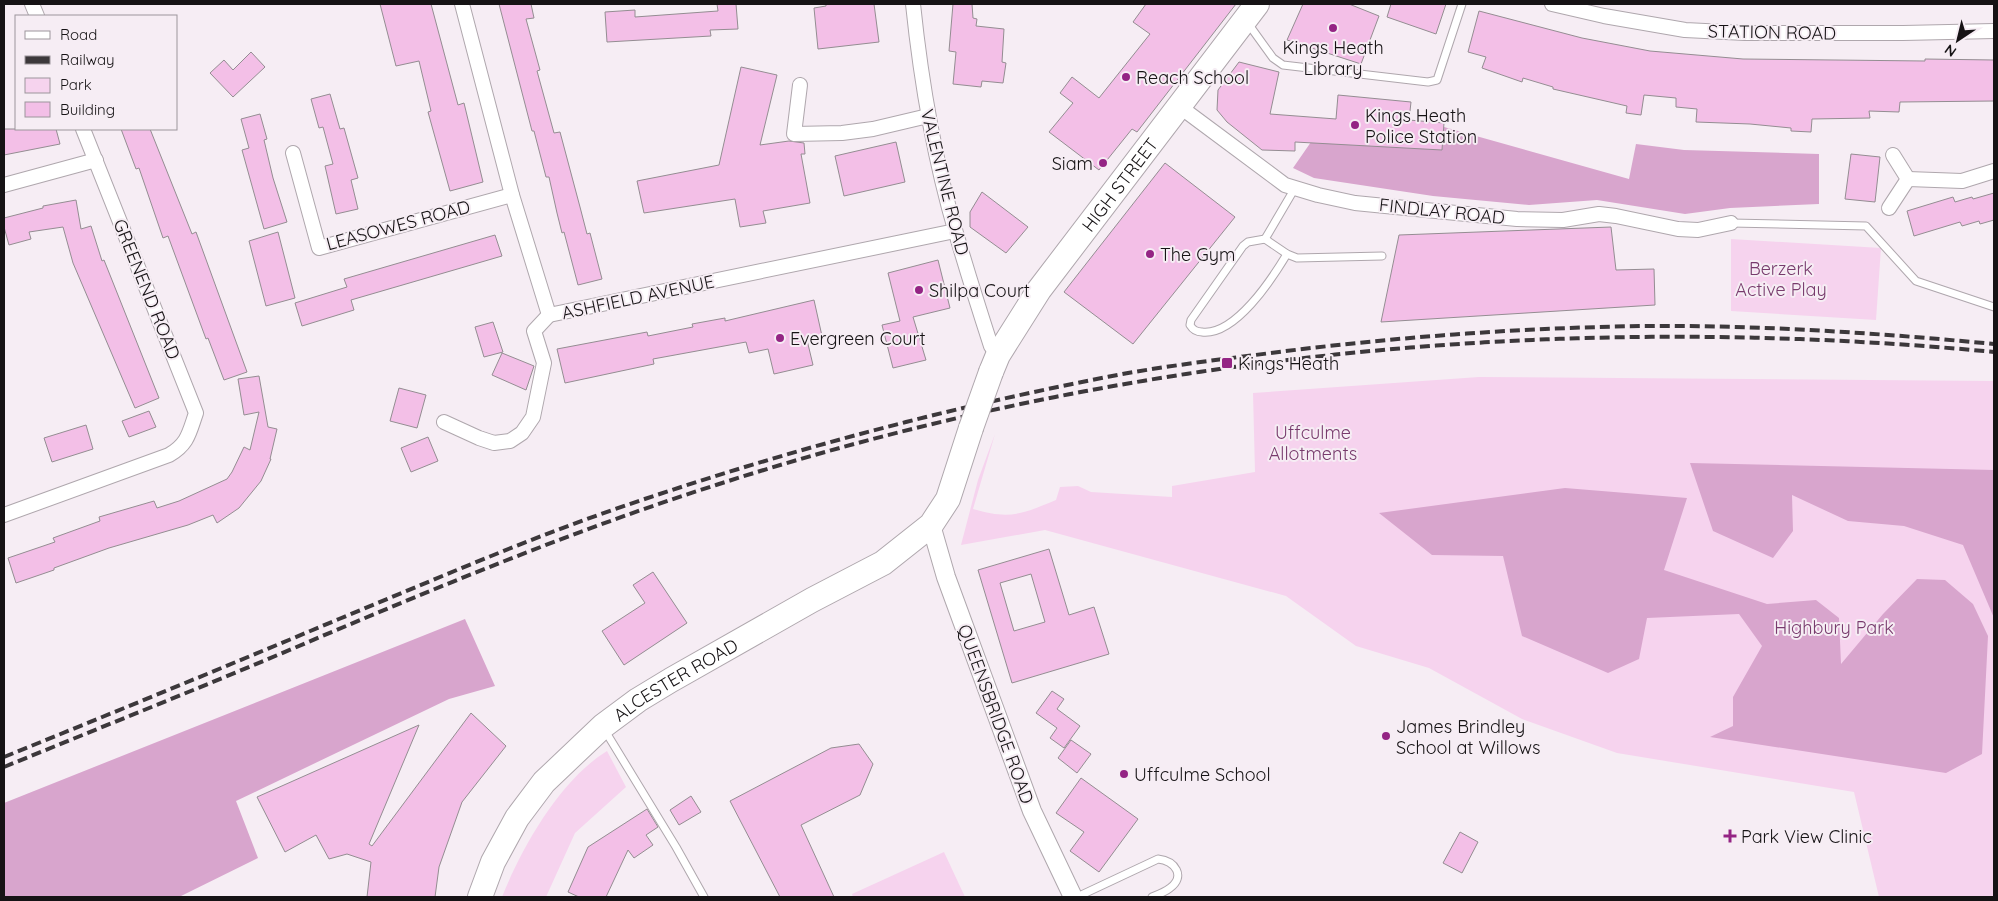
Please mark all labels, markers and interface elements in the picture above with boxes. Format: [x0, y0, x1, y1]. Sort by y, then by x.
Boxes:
legend [15, 15, 178, 130]
north arrow [1933, 15, 1983, 65]
street label: STATION ROAD [1708, 19, 1836, 45]
marker: Kings Heath Library [1327, 22, 1339, 34]
text: Road [60, 25, 97, 44]
place label: Kings Heath Library [1282, 36, 1384, 80]
text: N [1941, 40, 1960, 61]
text: Railway [60, 50, 115, 69]
place label: Reach School [1136, 66, 1249, 89]
marker: Reach School [1120, 71, 1132, 83]
text: Park [60, 75, 92, 94]
text: Building [60, 100, 115, 119]
place label: Kings Heath Police Station [1365, 104, 1477, 148]
street label: VALENTINE ROAD [916, 107, 974, 257]
marker: Kings Heath Police Station [1349, 119, 1361, 131]
street label: HIGH STREET [1076, 133, 1163, 236]
place label: Siam [1052, 152, 1093, 175]
marker: Siam [1097, 157, 1109, 169]
street label: FINDLAY ROAD [1378, 193, 1506, 229]
street label: LEASOWES ROAD [324, 195, 473, 255]
street label: GREENEND ROAD [108, 215, 186, 363]
place label: The Gym [1160, 243, 1235, 266]
marker: The Gym [1144, 248, 1156, 260]
park label: Berzerk Active Play [1735, 257, 1827, 301]
street label: ASHFIELD AVENUE [560, 270, 716, 324]
place label: Shilpa Court [929, 279, 1030, 302]
marker: Shilpa Court [913, 284, 925, 296]
place label: Evergreen Court [790, 327, 926, 350]
marker: Evergreen Court [774, 332, 786, 344]
place label: Kings Heath [1238, 352, 1339, 375]
marker: Kings Heath [1220, 356, 1234, 370]
park label: Uffculme Allotments [1269, 421, 1357, 465]
park label: Highbury Park [1774, 616, 1894, 639]
street label: QUEENSBRIDGE ROAD [953, 621, 1039, 807]
street label: ALCESTER ROAD [609, 633, 742, 726]
place label: James Brindley School at Willows [1396, 715, 1541, 759]
marker: James Brindley School at Willows [1380, 730, 1392, 742]
place label: Uffculme School [1134, 763, 1271, 786]
marker: Uffculme School [1118, 768, 1130, 780]
place label: Park View Clinic [1741, 825, 1872, 848]
marker: Park View Clinic [1723, 829, 1737, 843]

